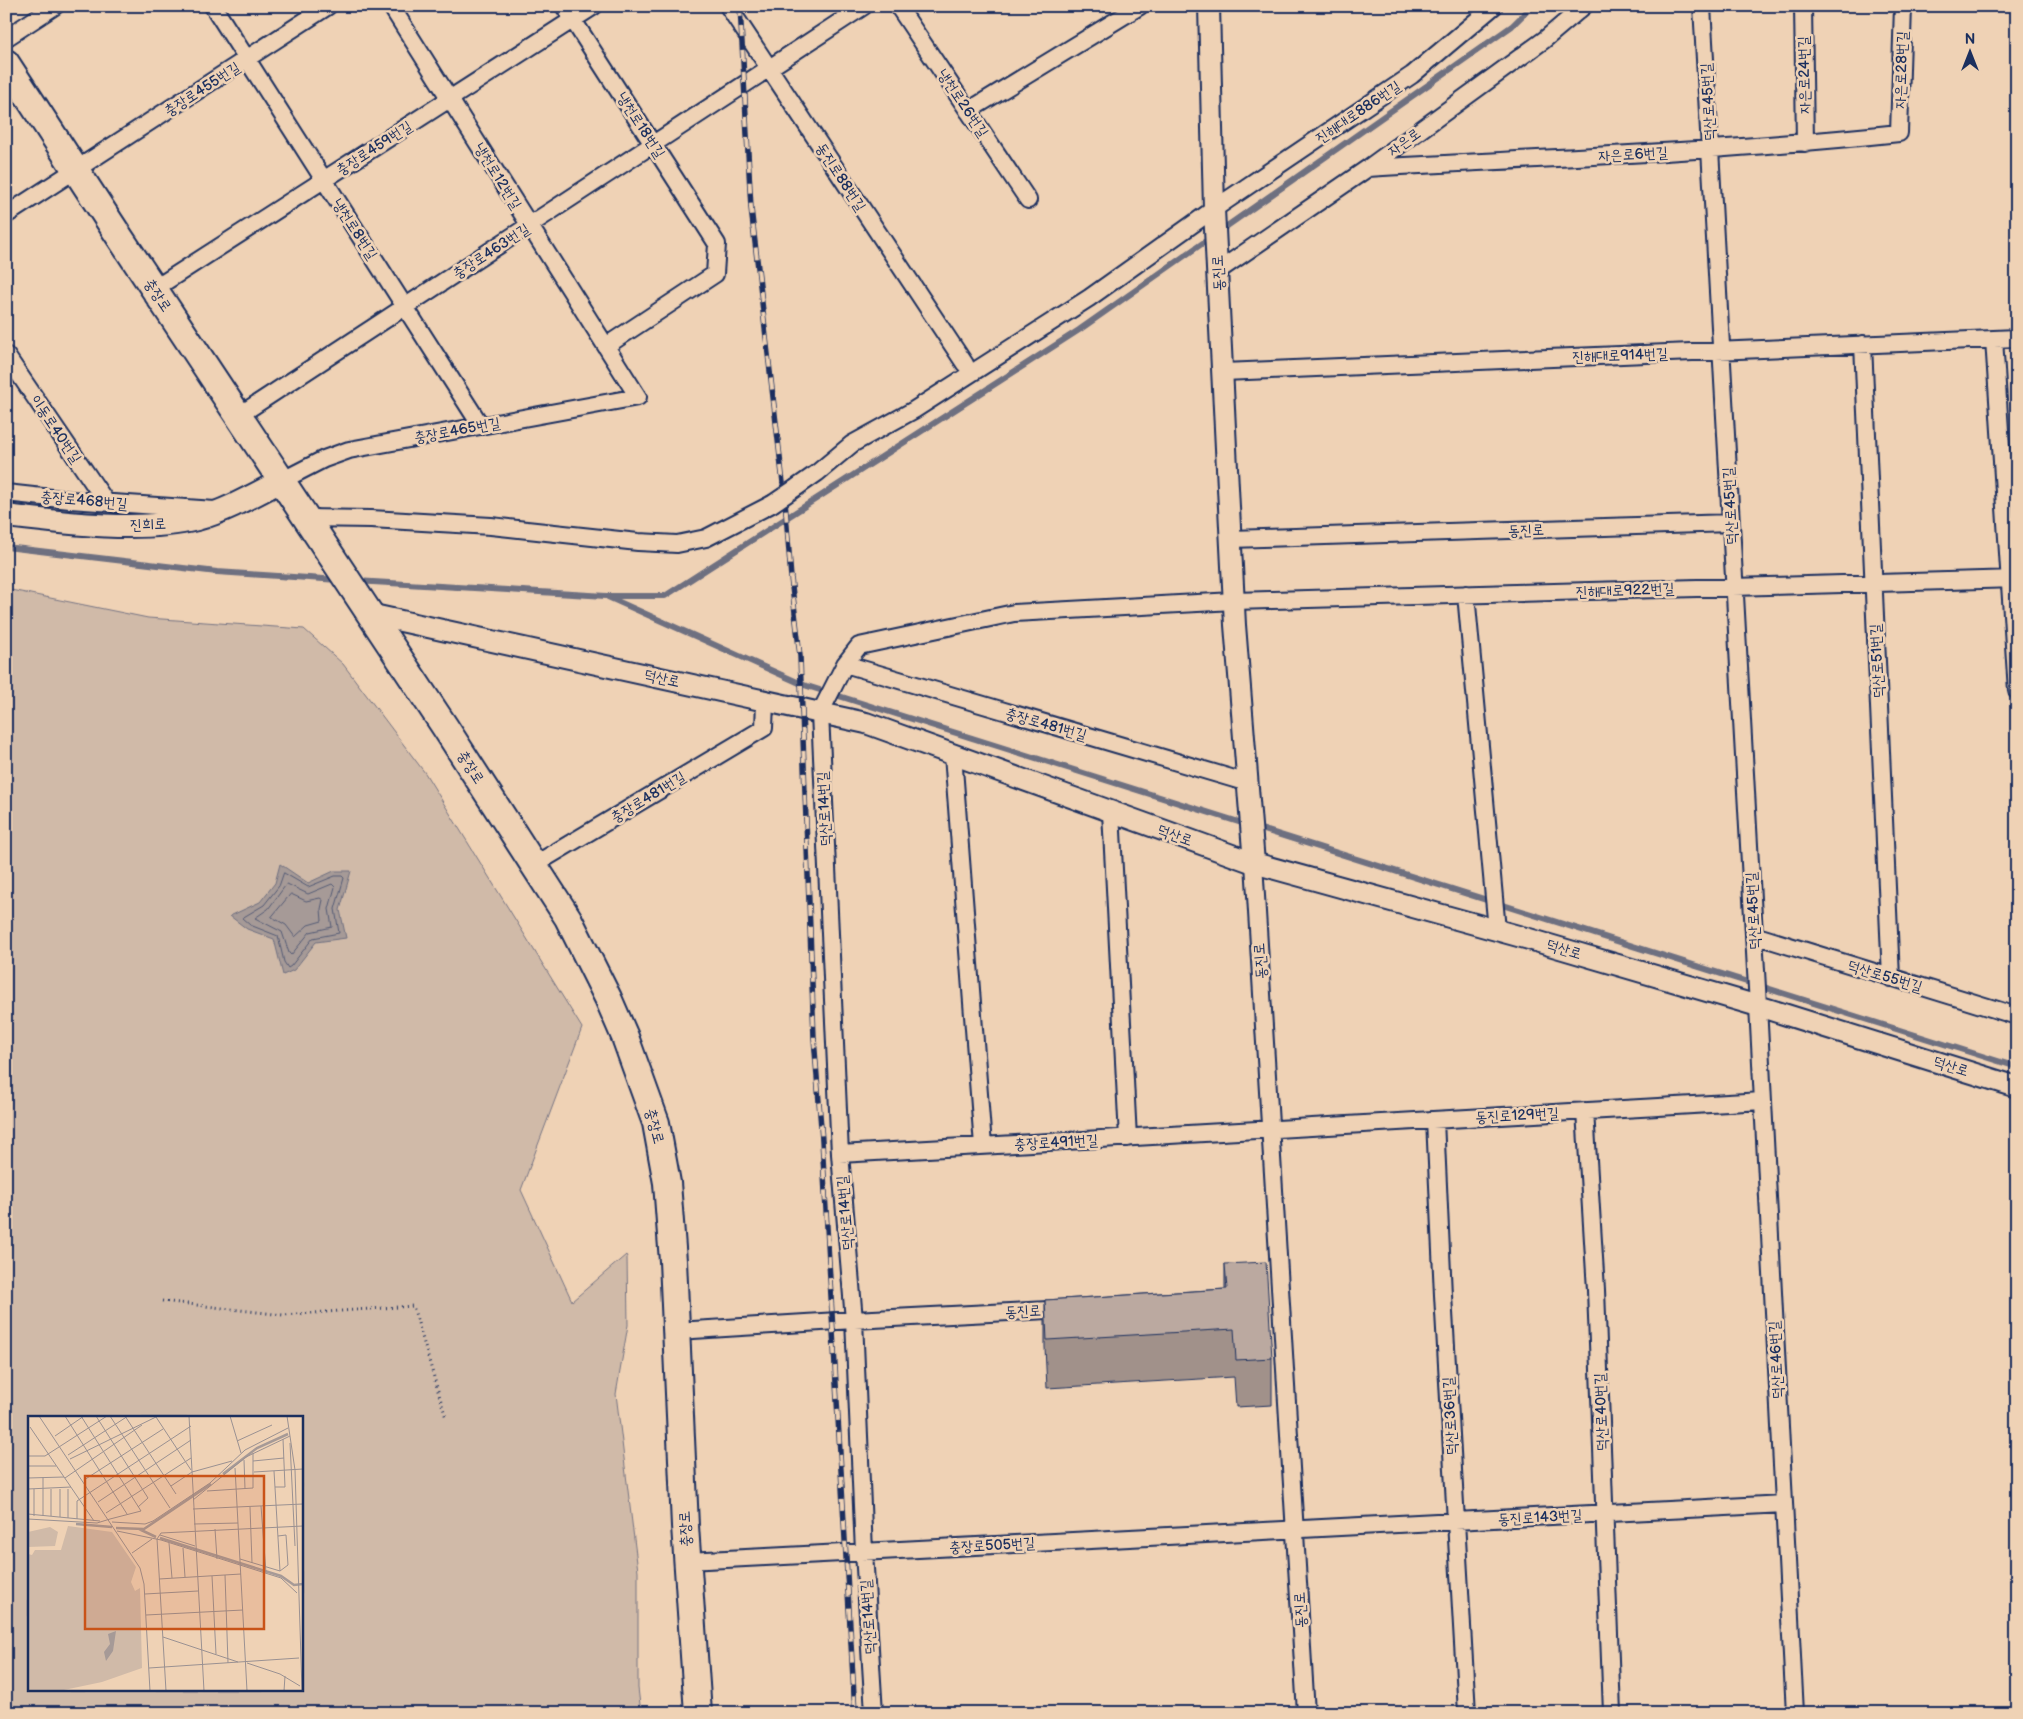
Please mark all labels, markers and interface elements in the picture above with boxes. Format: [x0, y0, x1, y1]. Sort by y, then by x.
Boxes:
north arrow [1946, 28, 1996, 78]
street label: 자은로28번길 [1891, 31, 1912, 109]
text: N [1965, 31, 1975, 48]
street label: 자은로24번길 [1794, 36, 1815, 114]
street label: 충장로455번길 [161, 58, 244, 121]
street label: 덕산로45번길 [1697, 62, 1720, 141]
street label: 냉천로26번길 [933, 65, 992, 141]
street label: 진해대로886번길 [1312, 77, 1405, 148]
street label: 냉천로18번길 [612, 89, 669, 162]
street label: 충장로459번길 [333, 117, 416, 180]
street label: 자은로 [1384, 124, 1425, 161]
street label: 냉천로12번길 [470, 139, 526, 213]
street label: 동진로88번길 [811, 139, 870, 215]
street label: 자은로6번길 [1598, 143, 1668, 166]
street label: 냉천로8번길 [328, 195, 381, 263]
street label: 충장로463번길 [449, 220, 533, 283]
street label: 동진로 [1208, 254, 1229, 292]
street label: 충장로 [140, 275, 176, 316]
street label: 진해대로914번길 [1572, 344, 1668, 367]
street label: 이동로40번길 [26, 391, 85, 467]
street label: 충장로465번길 [412, 414, 502, 447]
street label: 덕산로45번길 [1719, 466, 1742, 545]
street label: 충장로468번길 [40, 487, 128, 514]
street label: 진희로 [130, 514, 166, 535]
street label: 동진로 [1508, 520, 1544, 541]
street label: 진해대로922번길 [1575, 579, 1675, 602]
street label: 덕산로51번길 [1866, 623, 1889, 699]
street label: 덕산로 [642, 665, 682, 692]
street label: 충장로481번길 [1003, 704, 1089, 745]
street label: 충장로 [453, 747, 488, 788]
street label: 충장로481번길 [607, 768, 689, 827]
street label: 덕산로14번길 [813, 771, 836, 847]
street label: 덕산로 [1155, 821, 1195, 850]
street label: 덕산로45번길 [1742, 871, 1765, 950]
street label: 덕산로 [1544, 935, 1584, 964]
street label: 동진로 [1250, 942, 1271, 980]
street label: 덕산로55번길 [1845, 956, 1925, 997]
street label: 덕산로 [1931, 1052, 1971, 1081]
street label: 동진로129번길 [1475, 1104, 1559, 1127]
street label: 충장로 [641, 1106, 668, 1146]
street label: 충장로491번길 [1014, 1131, 1098, 1154]
street label: 덕산로14번길 [833, 1175, 858, 1251]
street label: 동진로 [1004, 1301, 1042, 1322]
street label: 덕산로46번길 [1765, 1320, 1788, 1400]
street label: 덕산로40번길 [1591, 1373, 1612, 1451]
street label: 덕산로36번길 [1439, 1376, 1462, 1456]
inset map [28, 1416, 302, 1692]
street label: 동진로143번길 [1497, 1506, 1583, 1529]
street label: 충장로 [675, 1510, 696, 1548]
street label: 충장로505번길 [948, 1534, 1036, 1557]
street label: 덕산로14번길 [856, 1579, 881, 1655]
street label: 동진로 [1290, 1591, 1311, 1629]

